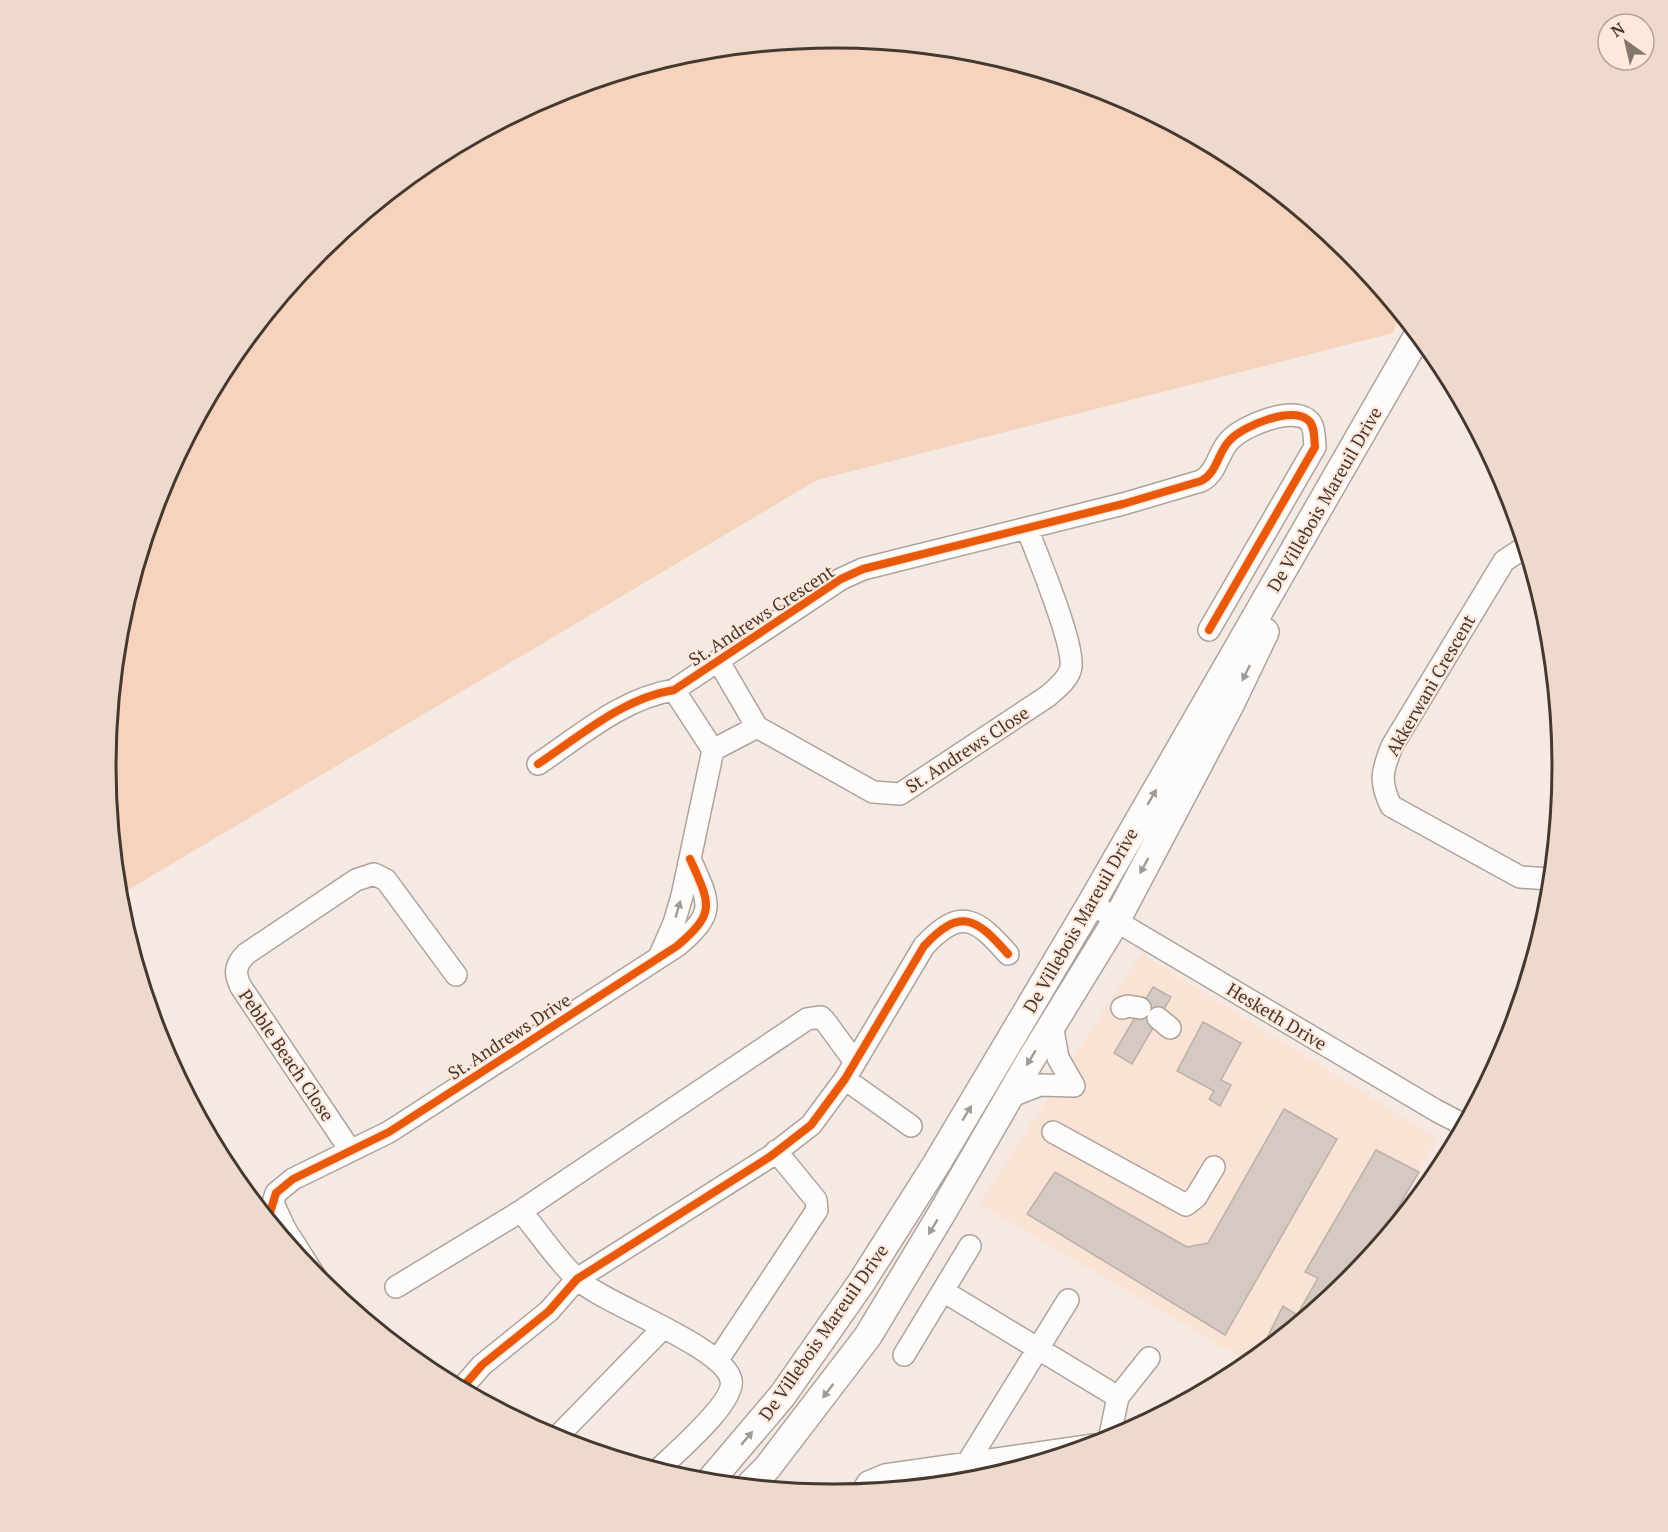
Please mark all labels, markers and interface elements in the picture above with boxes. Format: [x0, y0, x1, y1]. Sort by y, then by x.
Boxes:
north arrow [1596, 12, 1656, 72]
text: N [1606, 17, 1629, 42]
street label: De Villebois Mareuil Drive [1261, 402, 1387, 596]
street label: St. Andrews Crescent [684, 559, 839, 671]
street label: Akkerwani Crescent [1380, 610, 1480, 760]
one-way arrow [1241, 665, 1250, 682]
street label: St. Andrews Close [901, 700, 1033, 798]
one-way arrow [1147, 788, 1157, 805]
street label: De Villebois Mareuil Drive [1017, 823, 1143, 1017]
one-way arrow [1139, 858, 1149, 875]
one-way arrow [674, 900, 683, 918]
street label: Hesketh Drive [1223, 977, 1331, 1055]
street label: Pebble Beach Close [234, 984, 340, 1126]
street label: St. Andrews Drive [443, 987, 575, 1085]
one-way arrow [1026, 1050, 1037, 1066]
one-way arrow [961, 1104, 971, 1121]
one-way arrow [928, 1219, 939, 1235]
street label: De Villebois Mareuil Drive [753, 1239, 893, 1425]
one-way arrow [822, 1383, 834, 1398]
one-way arrow [740, 1431, 753, 1446]

